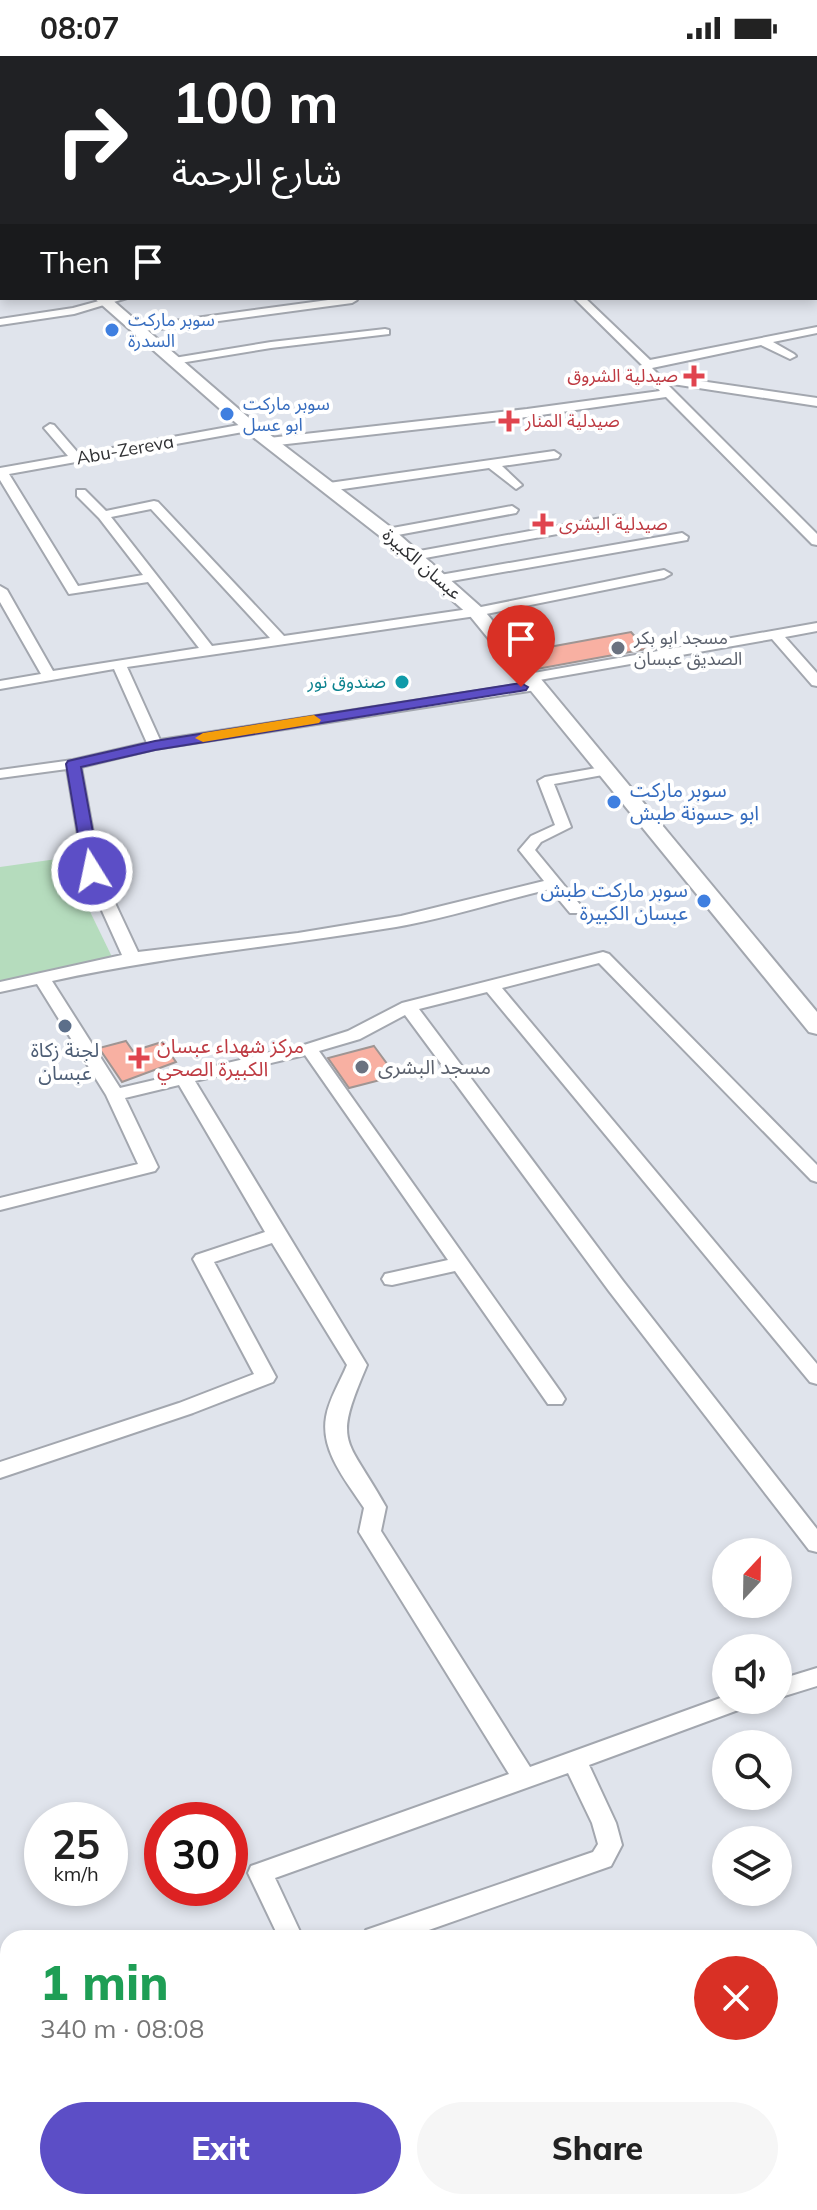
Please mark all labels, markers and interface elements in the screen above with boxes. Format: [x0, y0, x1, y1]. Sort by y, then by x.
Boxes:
text: 08:07 [40, 9, 119, 47]
text: 100 m [172, 67, 339, 137]
icon: right [40, 88, 144, 192]
text: شارع الرحمة [172, 149, 342, 194]
icon: arrive [126, 240, 170, 284]
text: Then [40, 243, 110, 281]
place label: سوبر ماركت السدرة [128, 308, 215, 352]
marker: سوبر ماركت السدرة [103, 321, 121, 339]
place label: صيدلية الشروق [567, 364, 678, 387]
marker: صيدلية الشروق [685, 367, 703, 385]
place label: سوبر ماركت ابو عسل [243, 392, 330, 436]
marker: سوبر ماركت ابو عسل [218, 405, 236, 423]
place label: صيدلية المنار [524, 409, 620, 432]
marker: صيدلية المنار [500, 412, 518, 430]
street label: Abu-Zereva [74, 430, 175, 469]
place label: صيدلية البشرى [559, 512, 668, 535]
marker: صيدلية البشرى [534, 515, 552, 533]
street label: عبسان الكبيرة [378, 523, 467, 604]
pin [487, 605, 555, 687]
icon: arrive [499, 617, 543, 661]
place label: مسجد ابو بكر الصديق عبسان [633, 626, 742, 670]
marker: مسجد ابو بكر الصديق عبسان [609, 639, 627, 657]
place label: صندوق نور [306, 670, 386, 693]
marker: صندوق نور [393, 673, 411, 691]
place label: سوبر ماركت ابو حسونة طبش [630, 777, 759, 825]
marker: سوبر ماركت ابو حسونة طبش [605, 793, 623, 811]
position arrow [50, 829, 134, 913]
place label: سوبر ماركت طبش عبسان الكبيرة [540, 877, 688, 925]
marker: سوبر ماركت طبش عبسان الكبيرة [695, 892, 713, 910]
marker: لجنة زكاة عبسان [56, 1017, 74, 1035]
place label: مركز شهداء عبسان الكبيرة الصحي [157, 1033, 304, 1085]
place label: لجنة زكاة عبسان [31, 1037, 99, 1085]
marker: مركز شهداء عبسان الكبيرة الصحي [128, 1047, 150, 1069]
place label: مسجد البشرى [378, 1054, 491, 1079]
marker: مسجد البشرى [353, 1058, 371, 1076]
north arrow [712, 1538, 792, 1618]
map controls [712, 1538, 792, 1906]
button: sound [712, 1634, 792, 1714]
button: search [712, 1730, 792, 1810]
speed limit sign: 30 [144, 1802, 248, 1906]
text: 25 [52, 1819, 100, 1869]
button: layers [712, 1826, 792, 1906]
text: km/h [53, 1861, 99, 1886]
text: 1 min [40, 1952, 169, 2012]
button: close [694, 1956, 778, 2040]
text: 340 m · 08:08 [40, 2012, 204, 2045]
button: Exit [40, 2102, 401, 2194]
button: Share [417, 2102, 778, 2194]

